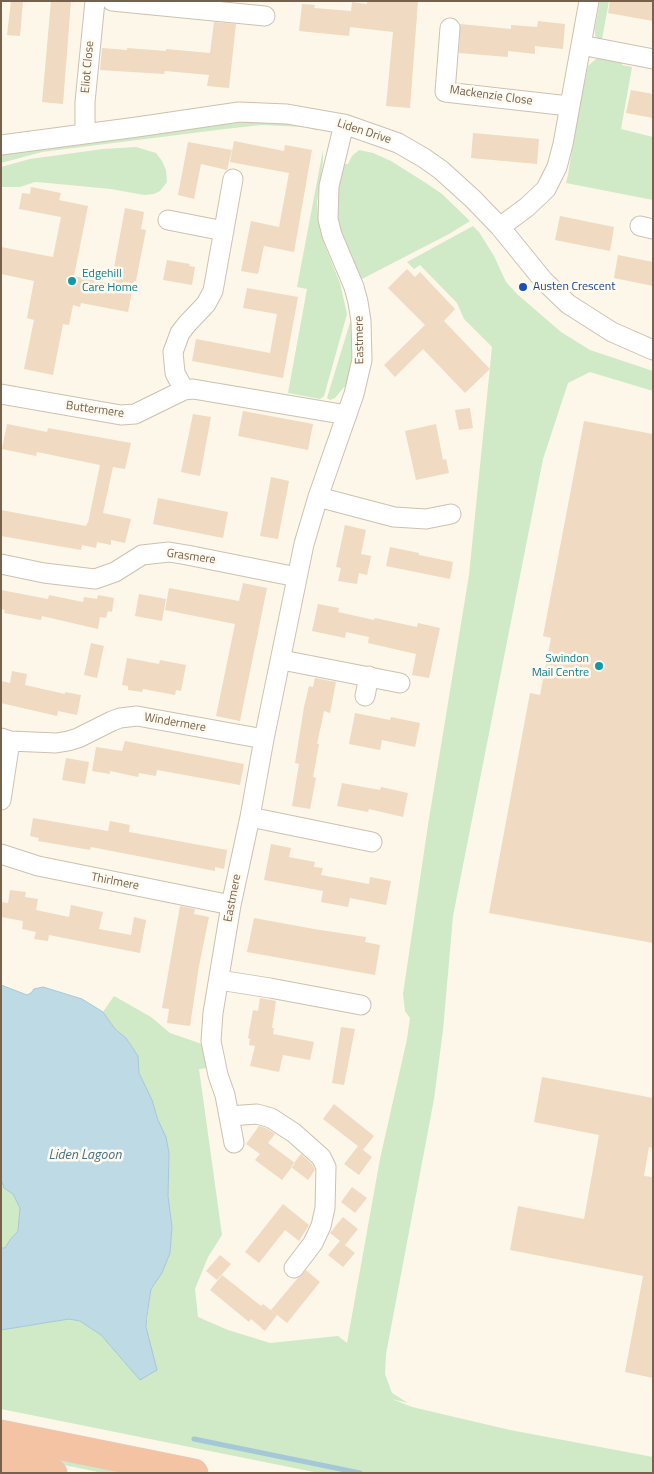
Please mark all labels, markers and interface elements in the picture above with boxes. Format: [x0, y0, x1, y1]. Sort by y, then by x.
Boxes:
street label: Eliot Close [79, 40, 97, 94]
street label: Mackenzie Close [449, 83, 533, 109]
street label: Liden Drive [335, 116, 393, 148]
place label: Edgehill Care Home [82, 267, 138, 295]
marker: Edgehill Care Home [66, 275, 78, 287]
place label: Austen Crescent [533, 280, 615, 294]
marker: Austen Crescent [517, 281, 529, 293]
street label: Eastmere [352, 316, 368, 364]
street label: Buttermere [65, 399, 125, 421]
street label: Grasmere [166, 546, 216, 568]
place label: Swindon Mail Centre [532, 652, 589, 680]
marker: Swindon Mail Centre [593, 660, 605, 672]
street label: Windermere [143, 710, 207, 736]
street label: Thirlmere [90, 870, 140, 894]
street label: Eastmere [221, 873, 245, 923]
water label: Liden Lagoon [49, 1148, 121, 1164]

